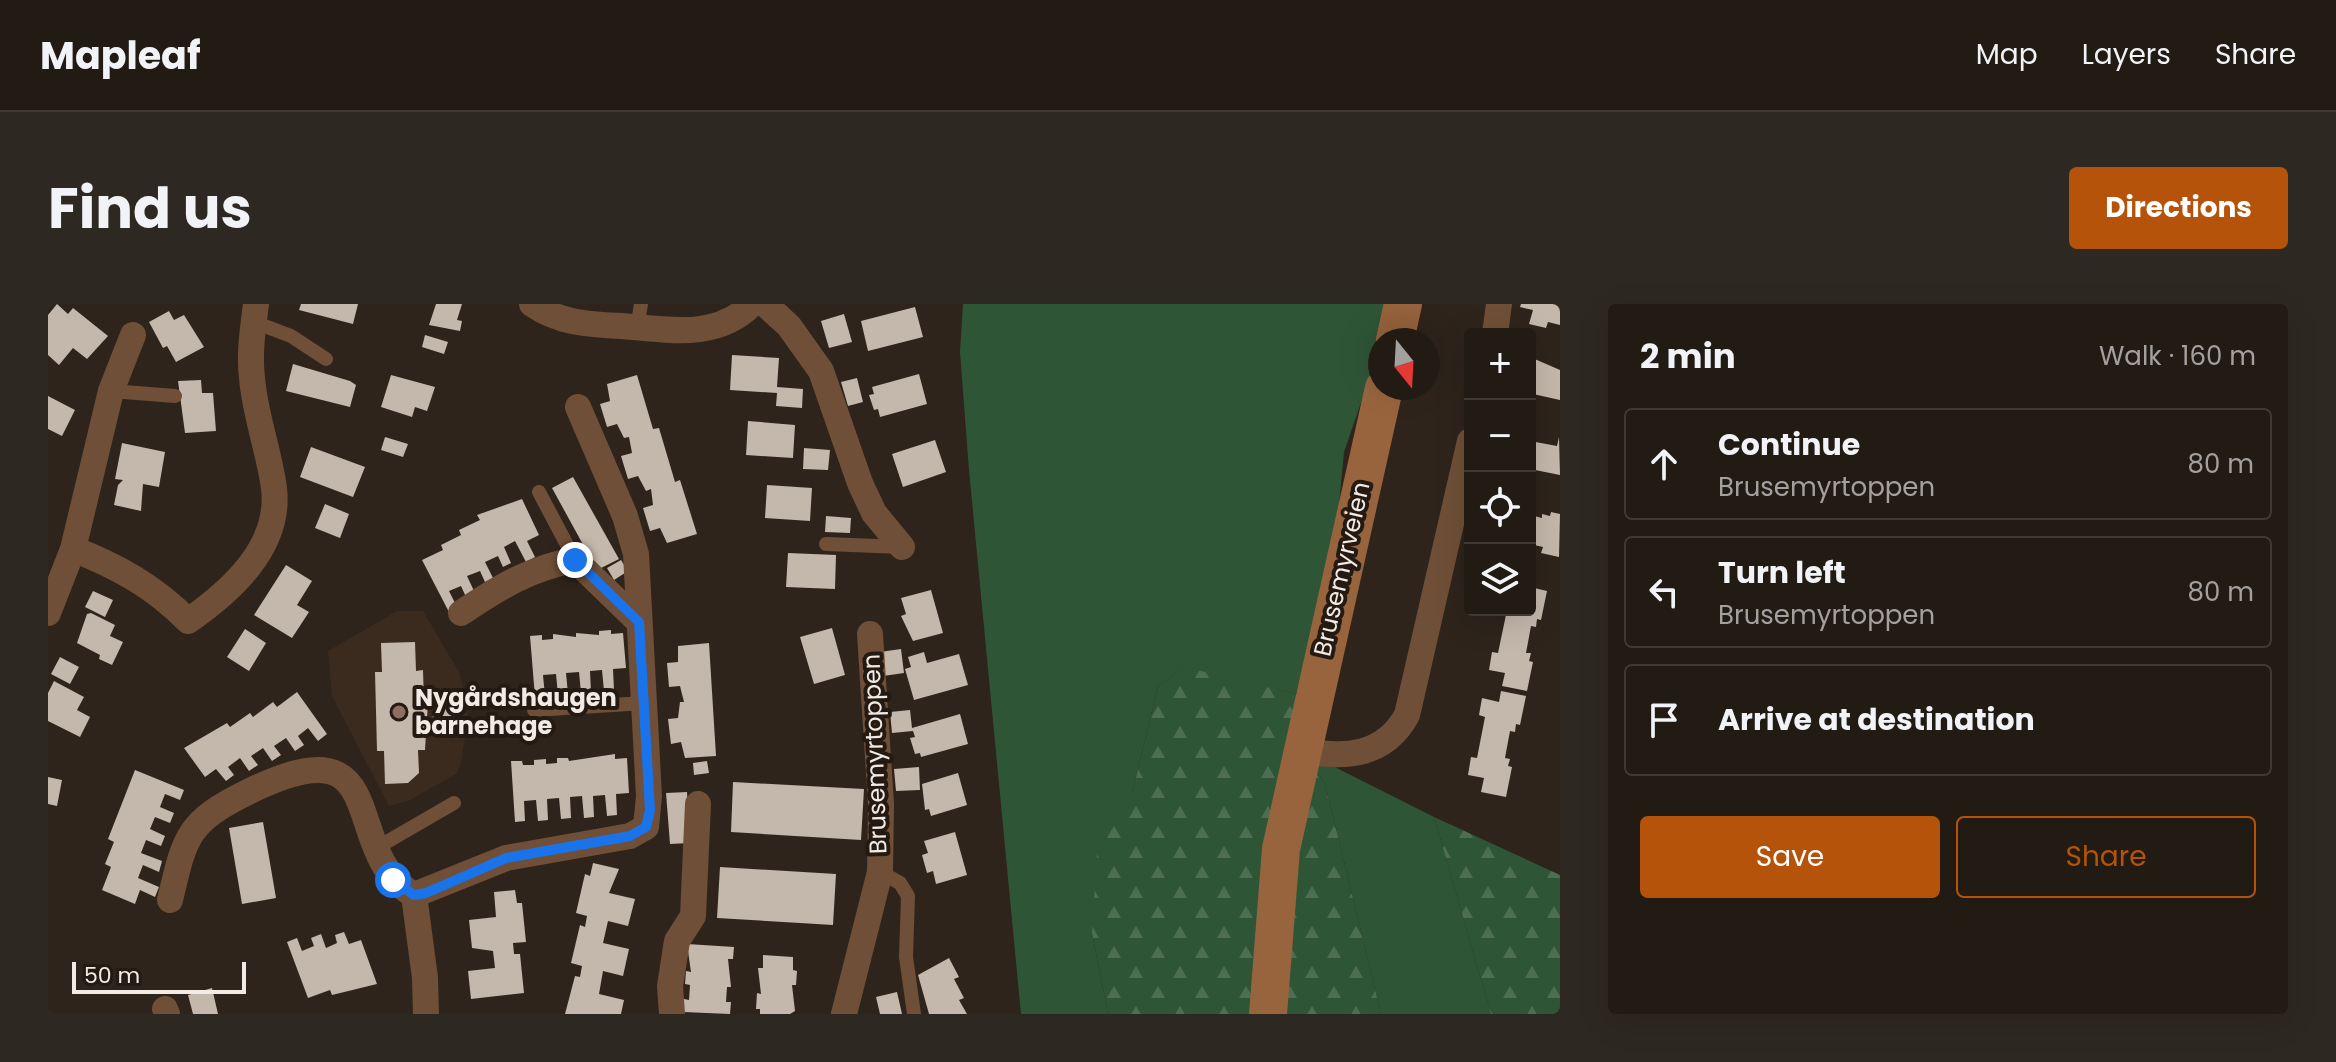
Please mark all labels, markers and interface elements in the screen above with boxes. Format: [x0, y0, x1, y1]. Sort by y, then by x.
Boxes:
text: Mapleaf [40, 29, 201, 82]
text: Map [1976, 35, 2038, 74]
text: Layers [2082, 35, 2171, 74]
text: Share [2215, 35, 2296, 74]
button: Directions [2069, 167, 2288, 249]
text: Find us [48, 169, 252, 248]
north arrow [1368, 328, 1440, 400]
map controls [1464, 328, 1536, 616]
button: + [1464, 328, 1536, 400]
text: 2 min [1640, 332, 1736, 380]
text: Walk · 160 m [2099, 338, 2256, 374]
button: − [1464, 400, 1536, 472]
text: Continue [1718, 423, 1860, 466]
icon: ahead [1642, 442, 1686, 486]
text: 80 m [2188, 446, 2254, 482]
text: Brusemyrtoppen [1718, 469, 1935, 505]
button: locate [1464, 472, 1536, 544]
street label: Brusemyrveien [1305, 478, 1378, 659]
route end [557, 542, 593, 578]
button: layers [1464, 544, 1536, 616]
text: Turn left [1718, 551, 1846, 594]
icon: left [1642, 570, 1686, 614]
text: 80 m [2188, 574, 2254, 610]
text: Brusemyrtoppen [1718, 597, 1935, 633]
street label: Brusemyrtoppen [855, 653, 894, 855]
place label: Nygårdshaugen barnehage [415, 681, 617, 742]
icon: arrive [1642, 698, 1686, 742]
text: Arrive at destination [1718, 698, 2035, 741]
marker: Nygårdshaugen barnehage [390, 703, 408, 721]
button: Save [1640, 816, 1940, 898]
button: Share [1956, 816, 2256, 898]
route start [375, 862, 411, 898]
scale bar [72, 958, 246, 994]
text: 50 m [84, 960, 140, 991]

